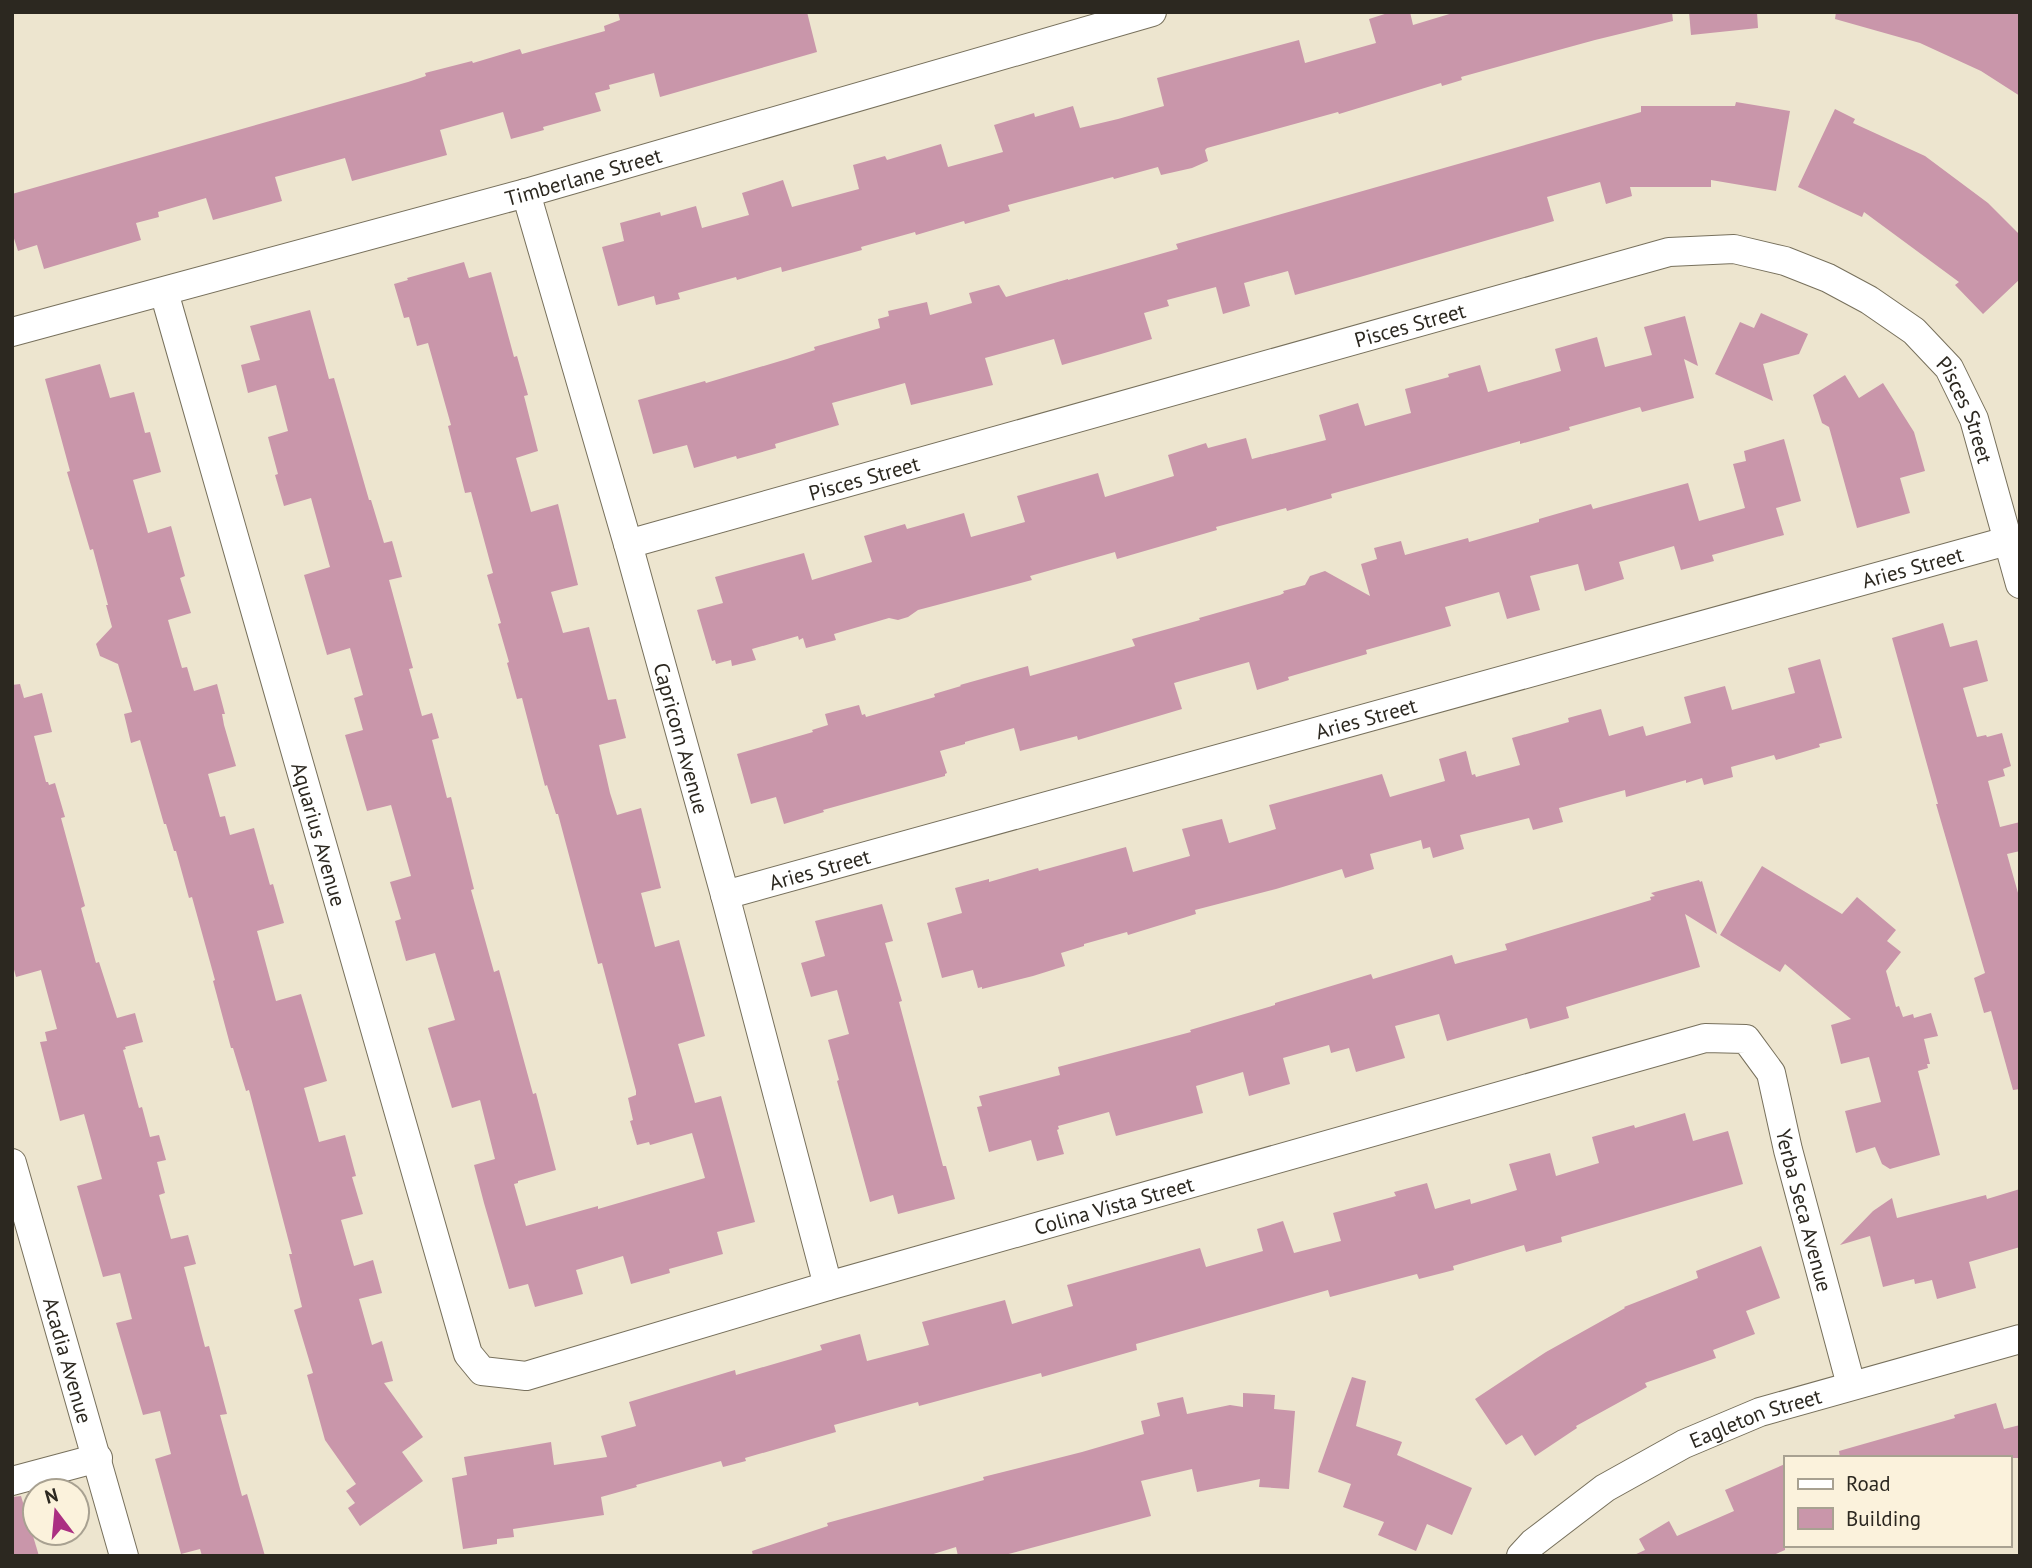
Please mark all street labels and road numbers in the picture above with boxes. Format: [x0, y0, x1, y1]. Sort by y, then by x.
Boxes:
street label: Timberlane Street [502, 141, 665, 212]
street label: Pisces Street [1351, 296, 1468, 353]
street label: Pisces Street [1931, 350, 1999, 466]
street label: Pisces Street [805, 449, 922, 506]
street label: Aries Street [1859, 540, 1966, 594]
street label: Capricorn Avenue [648, 660, 715, 817]
street label: Aries Street [1312, 691, 1420, 745]
street label: Aquarius Avenue [286, 759, 353, 909]
street label: Aries Street [766, 842, 873, 896]
street label: Yerba Seca Avenue [1770, 1126, 1839, 1295]
street label: Colina Vista Street [1031, 1170, 1197, 1241]
street label: Acadia Avenue [37, 1294, 99, 1426]
street label: Eagleton Street [1685, 1382, 1824, 1454]

